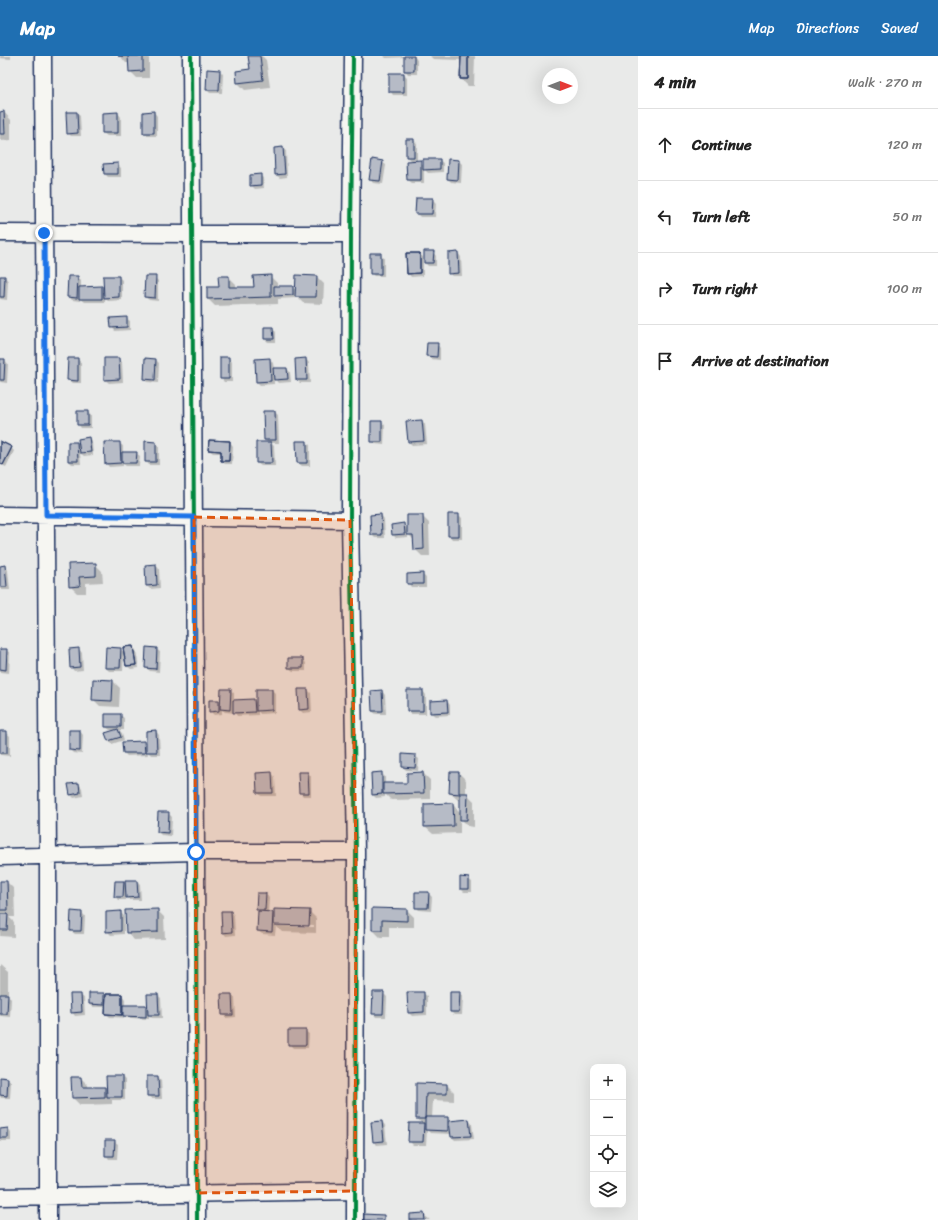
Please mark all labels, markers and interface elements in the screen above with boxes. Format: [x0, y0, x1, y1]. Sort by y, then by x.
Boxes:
text: Map [20, 12, 55, 45]
text: Map [748, 16, 774, 41]
text: Directions [796, 16, 859, 41]
text: Saved [881, 16, 918, 41]
text: 4 min [654, 67, 696, 97]
north arrow [542, 68, 578, 104]
text: Walk · 270 m [848, 71, 922, 94]
text: Continue [692, 132, 752, 158]
text: 120 m [887, 133, 922, 156]
icon: ahead [654, 134, 676, 156]
text: Turn left [692, 204, 750, 230]
text: 50 m [892, 205, 922, 228]
icon: left [654, 206, 676, 228]
route end [35, 224, 53, 242]
text: Turn right [692, 276, 757, 302]
text: 100 m [887, 277, 922, 300]
icon: right [654, 278, 676, 300]
text: Arrive at destination [692, 348, 829, 374]
icon: arrive [654, 350, 676, 372]
route start [187, 843, 205, 861]
map controls [590, 1064, 626, 1208]
button: + [590, 1064, 626, 1100]
button: − [590, 1100, 626, 1136]
button: locate [590, 1136, 626, 1172]
button: layers [590, 1172, 626, 1208]

